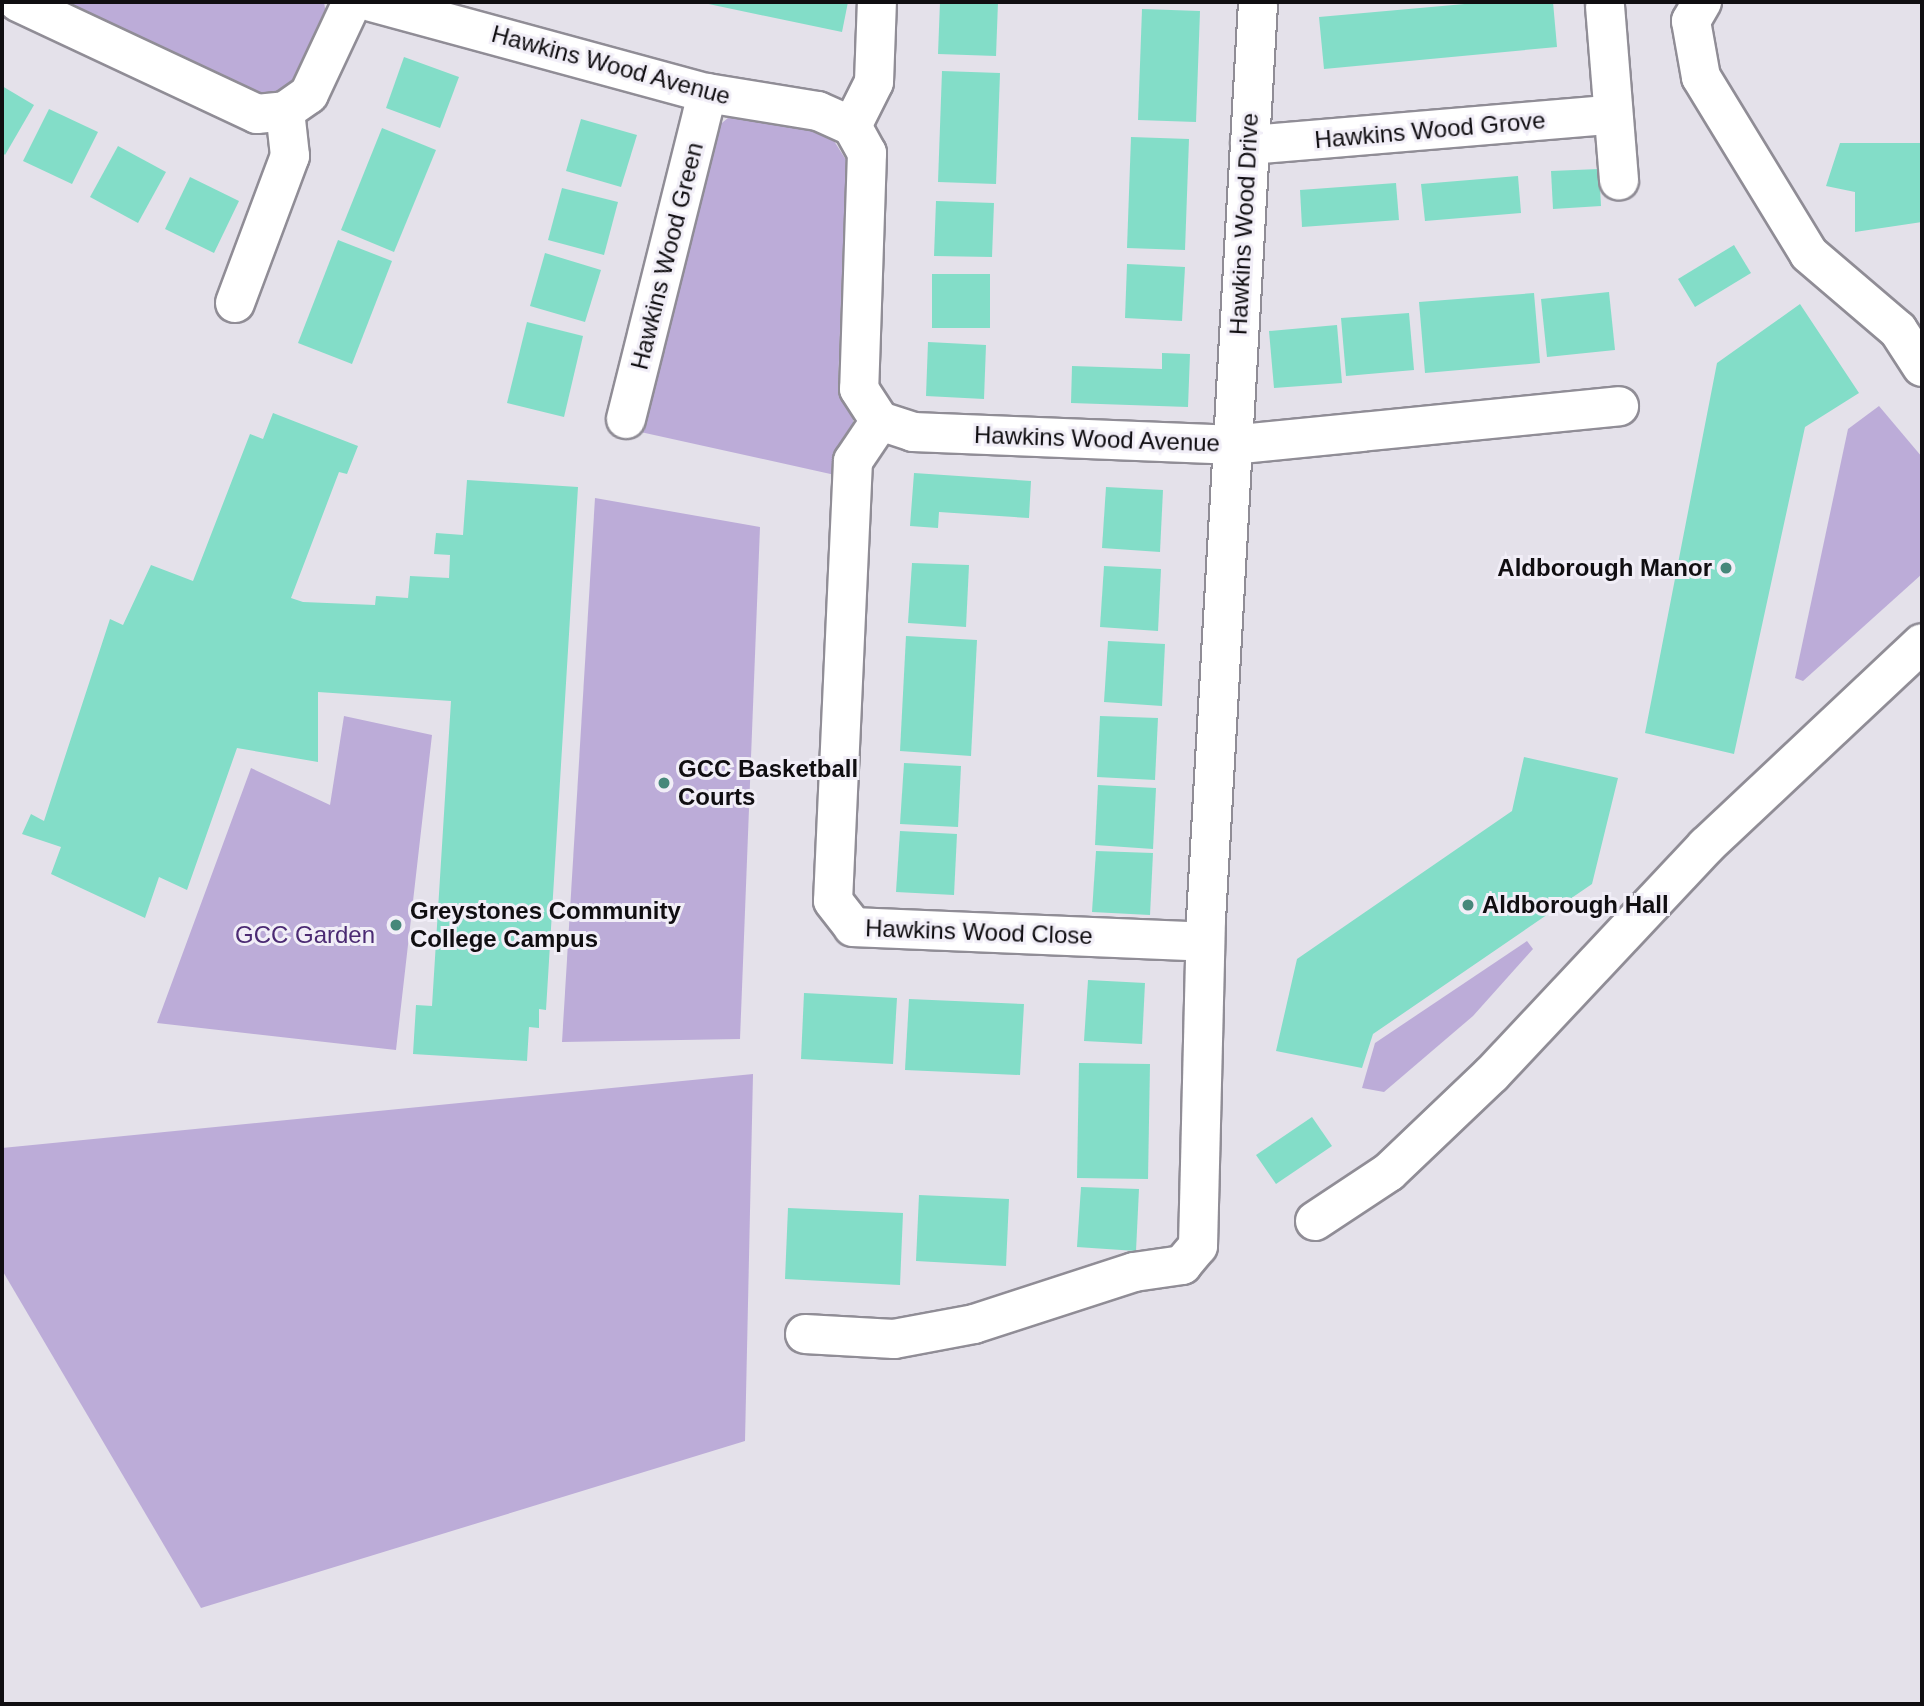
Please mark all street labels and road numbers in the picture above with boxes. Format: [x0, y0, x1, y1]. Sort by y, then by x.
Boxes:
street label: Hawkins Wood Avenue [488, 19, 734, 111]
street label: Hawkins Wood Grove [1313, 106, 1547, 154]
street label: Hawkins Wood Drive [1224, 112, 1264, 336]
street label: Hawkins Wood Green [625, 139, 709, 373]
street label: Hawkins Wood Avenue [973, 420, 1221, 458]
street label: Hawkins Wood Close [865, 914, 1093, 950]

